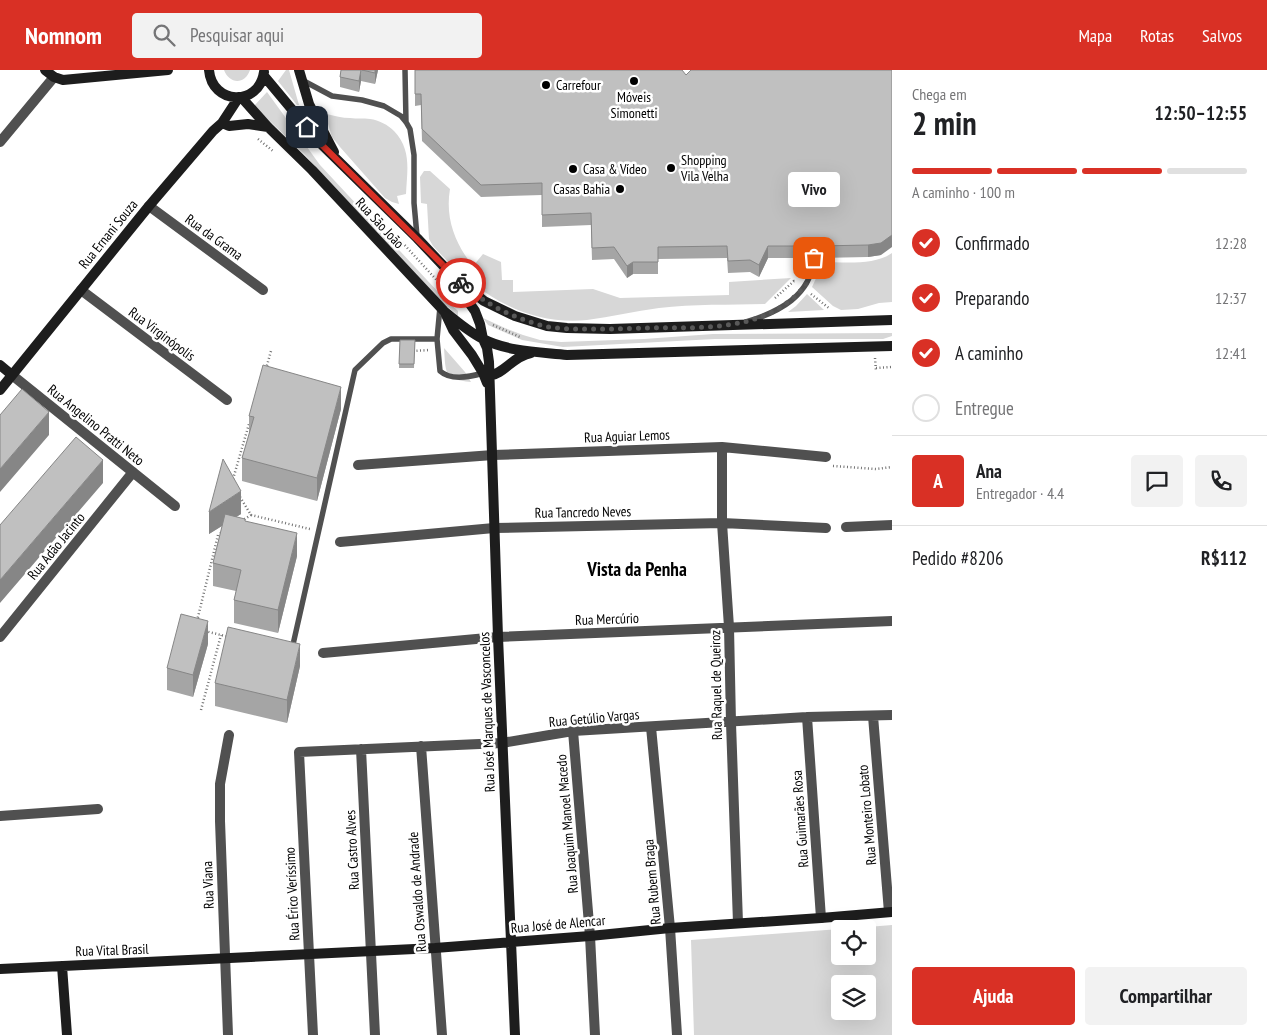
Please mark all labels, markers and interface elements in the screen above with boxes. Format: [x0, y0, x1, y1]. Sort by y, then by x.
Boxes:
search box [132, 13, 482, 58]
text: Nomnom [25, 20, 102, 51]
icon: search [150, 21, 178, 49]
text: Pesquisar aqui [190, 23, 284, 47]
text: Mapa [1078, 24, 1112, 47]
text: Rotas [1140, 24, 1174, 47]
text: Salvos [1202, 24, 1242, 47]
marker: Móveis Simonetti [628, 75, 640, 87]
place label: Carrefour [556, 76, 601, 94]
marker: Carrefour [540, 79, 552, 91]
text: Chega em [912, 84, 967, 104]
place label: Móveis Simonetti [611, 88, 657, 122]
text: 12:50–12:55 [1154, 101, 1247, 125]
text: 2 min [912, 102, 977, 144]
pin [286, 106, 328, 148]
icon: home [293, 113, 321, 141]
place label: Shopping Vila Velha [680, 151, 729, 185]
place label: Casa & Vídeo [583, 160, 647, 178]
marker: Shopping Vila Velha [665, 162, 677, 174]
marker: Casa & Vídeo [567, 163, 579, 175]
callout: Vivo [788, 173, 840, 208]
text: Vivo [801, 179, 827, 199]
place label: Casas Bahia [553, 180, 610, 198]
text: A caminho · 100 m [912, 182, 1015, 202]
marker: Casas Bahia [614, 183, 626, 195]
street label: Rua São João [352, 194, 408, 252]
street label: Rua Ernani Souza [75, 196, 141, 272]
street label: Rua da Grama [182, 210, 246, 264]
icon: check [912, 229, 940, 257]
text: Confirmado [955, 231, 1030, 255]
text: 12:28 [1215, 233, 1247, 253]
pin [793, 237, 835, 279]
icon: bag [800, 244, 828, 272]
courier [436, 258, 486, 308]
icon: bike [447, 269, 475, 297]
icon: check [912, 284, 940, 312]
text: Preparando [955, 286, 1030, 310]
text: 12:37 [1215, 288, 1247, 308]
street label: Rua Virginópolis [125, 303, 199, 365]
icon: check [912, 339, 940, 367]
text: A caminho [955, 341, 1023, 365]
text: 12:41 [1215, 343, 1247, 363]
street label: Rua Angelino Pratti Neto [44, 380, 148, 470]
text: Entregue [955, 396, 1014, 420]
street label: Rua Aguiar Lemos [584, 425, 671, 446]
button: chat [1131, 455, 1183, 507]
button: phone [1195, 455, 1247, 507]
text: Ana [976, 459, 1002, 483]
text: A [933, 469, 943, 493]
text: Entregador · 4.4 [976, 483, 1064, 503]
street label: Rua Tancredo Neves [535, 502, 632, 522]
street label: Rua Adão Jacinto [23, 509, 89, 583]
text: Pedido #8206 [912, 546, 1003, 570]
text: R$112 [1201, 546, 1247, 570]
district label: Vista da Penha [586, 557, 687, 581]
street label: Rua Mercúrio [575, 609, 639, 629]
street label: Rua Raquel de Queiroz [706, 630, 726, 740]
street label: Rua José Marques de Vasconcelos [475, 631, 499, 792]
street label: Rua Getúlio Vargas [548, 705, 640, 731]
street label: Rua Joaquim Manoel Macedo [552, 754, 582, 894]
street label: Rua Monteiro Lobato [854, 764, 880, 866]
street label: Rua Guimarães Rosa [788, 770, 812, 868]
street label: Rua Castro Alves [341, 809, 363, 890]
street label: Rua Oswaldo de Andrade [404, 831, 430, 953]
street label: Rua Rubem Braga [639, 838, 665, 926]
street label: Rua Érico Veríssimo [281, 847, 303, 941]
street label: Rua Viana [198, 861, 218, 909]
street label: Rua José de Alencar [510, 911, 606, 937]
map controls [831, 920, 876, 1020]
button: locate [831, 920, 876, 965]
street label: Rua Vital Brasil [75, 940, 150, 960]
button: Ajuda [912, 967, 1075, 1025]
button: Compartilhar [1085, 967, 1247, 1025]
button: layers [831, 975, 876, 1020]

